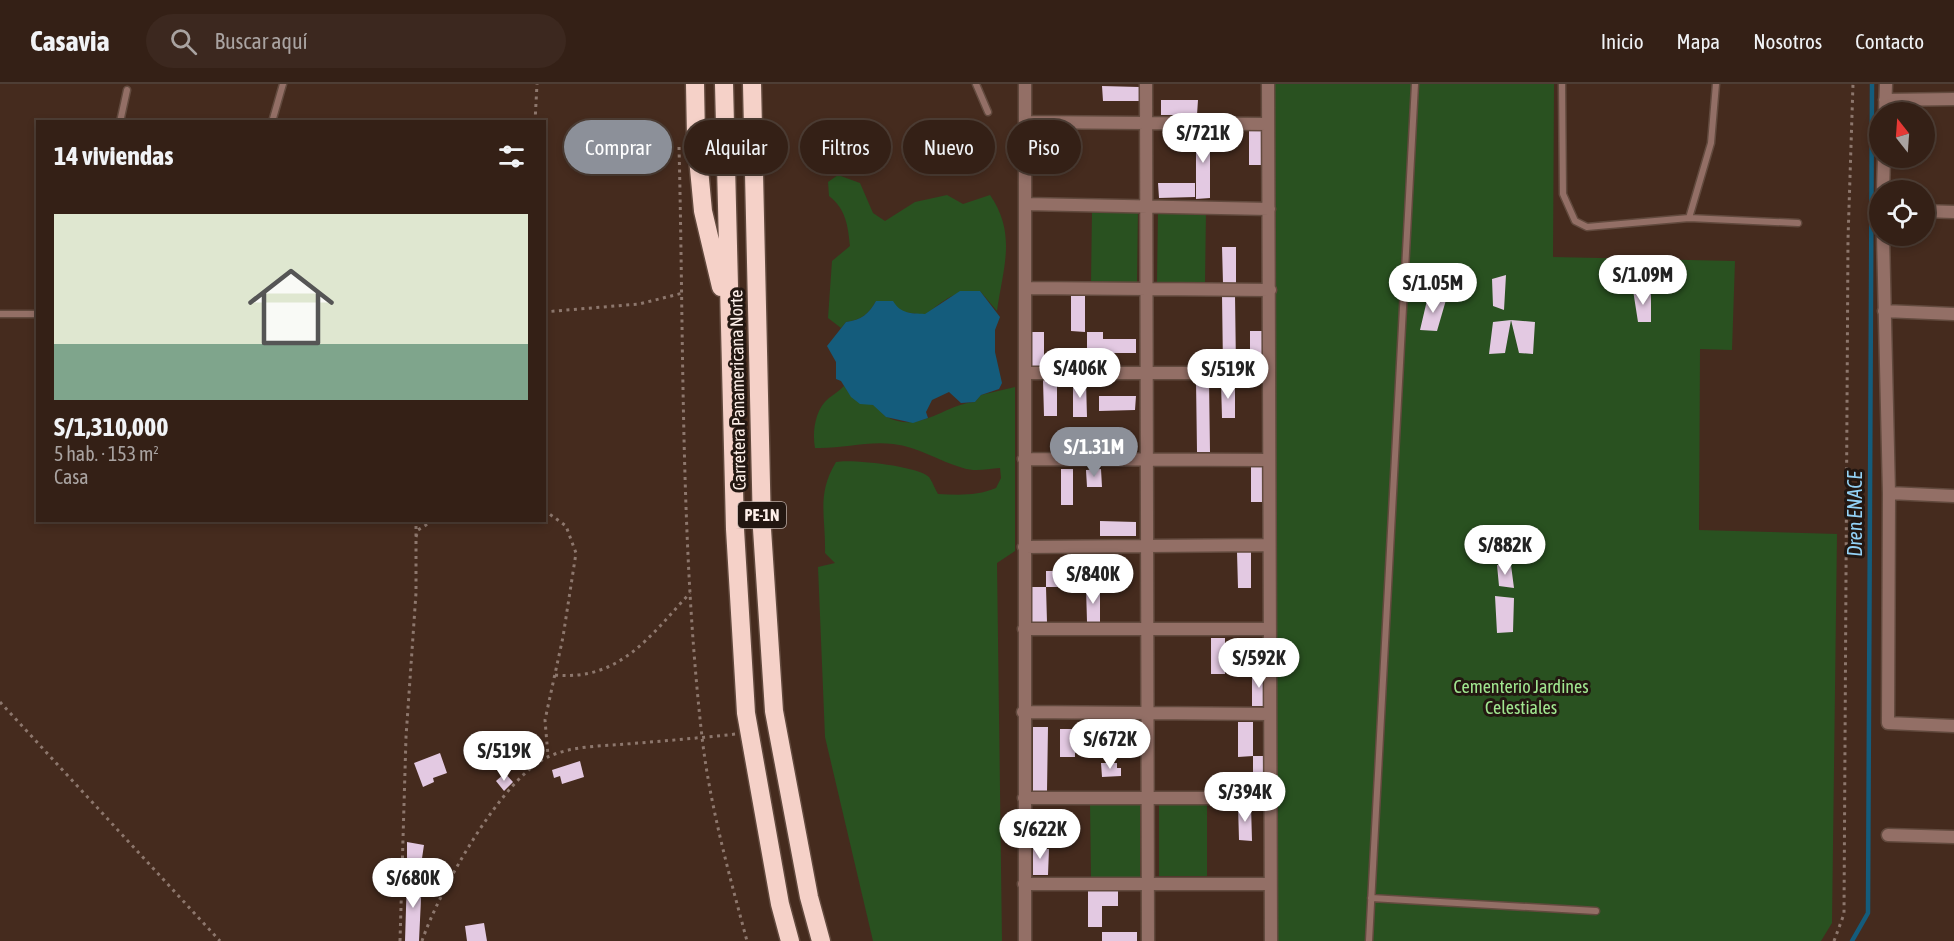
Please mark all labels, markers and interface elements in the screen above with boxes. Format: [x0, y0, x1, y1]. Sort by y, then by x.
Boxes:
search box [146, 14, 566, 68]
text: Casavia [30, 25, 110, 57]
icon: search [167, 25, 200, 58]
text: Buscar aquí [215, 28, 308, 54]
text: Inicio [1601, 29, 1644, 53]
text: Mapa [1677, 29, 1720, 53]
text: Nosotros [1753, 29, 1822, 53]
text: Contacto [1855, 29, 1924, 53]
north arrow [1869, 102, 1935, 168]
map controls [1869, 102, 1935, 246]
pin: S/721K [1154, 113, 1252, 164]
chip: Comprar [564, 120, 672, 174]
chip: Alquilar [684, 120, 788, 174]
chip: Filtros [800, 120, 891, 174]
chip: Nuevo [903, 120, 995, 174]
chip: Piso [1007, 120, 1081, 174]
text: S/721K [1176, 121, 1230, 144]
icon: filters [495, 140, 528, 173]
text: 14 viviendas [54, 141, 173, 171]
button: locate [1869, 180, 1935, 246]
icon: home [237, 253, 345, 361]
pin: S/1.09M [1588, 255, 1698, 306]
pin: S/1.05M [1378, 263, 1488, 314]
text: S/1.09M [1613, 263, 1673, 286]
text: S/1.05M [1403, 271, 1463, 294]
street label: Carretera Panamericana Norte [725, 289, 750, 491]
pin: S/406K [1031, 348, 1129, 399]
pin: S/519K [1179, 349, 1277, 400]
text: S/406K [1053, 356, 1107, 379]
text: S/519K [1201, 357, 1255, 380]
text: S/1,310,000 [54, 412, 169, 442]
pin: S/1.31M [1039, 427, 1149, 478]
text: S/1.31M [1064, 435, 1124, 458]
text: 5 hab. · 153 m² [54, 442, 159, 465]
text: Casa [54, 465, 89, 488]
water label: Dren ENACE [1843, 470, 1866, 557]
road number: PE-1N [738, 502, 786, 528]
pin: S/882K [1456, 525, 1554, 576]
text: S/882K [1478, 533, 1532, 556]
pin: S/840K [1044, 554, 1142, 605]
text: S/840K [1066, 562, 1120, 585]
pin: S/592K [1210, 638, 1308, 689]
text: S/592K [1232, 646, 1286, 669]
park label: Cementerio Jardines Celestiales [1453, 676, 1589, 718]
pin: S/672K [1061, 719, 1159, 770]
text: S/672K [1083, 727, 1137, 750]
pin: S/519K [455, 731, 553, 782]
text: S/519K [477, 739, 531, 762]
pin: S/394K [1196, 772, 1294, 823]
text: S/394K [1218, 780, 1272, 803]
pin: S/622K [991, 809, 1089, 860]
text: S/622K [1013, 817, 1067, 840]
pin: S/680K [364, 858, 462, 909]
text: S/680K [386, 866, 440, 889]

